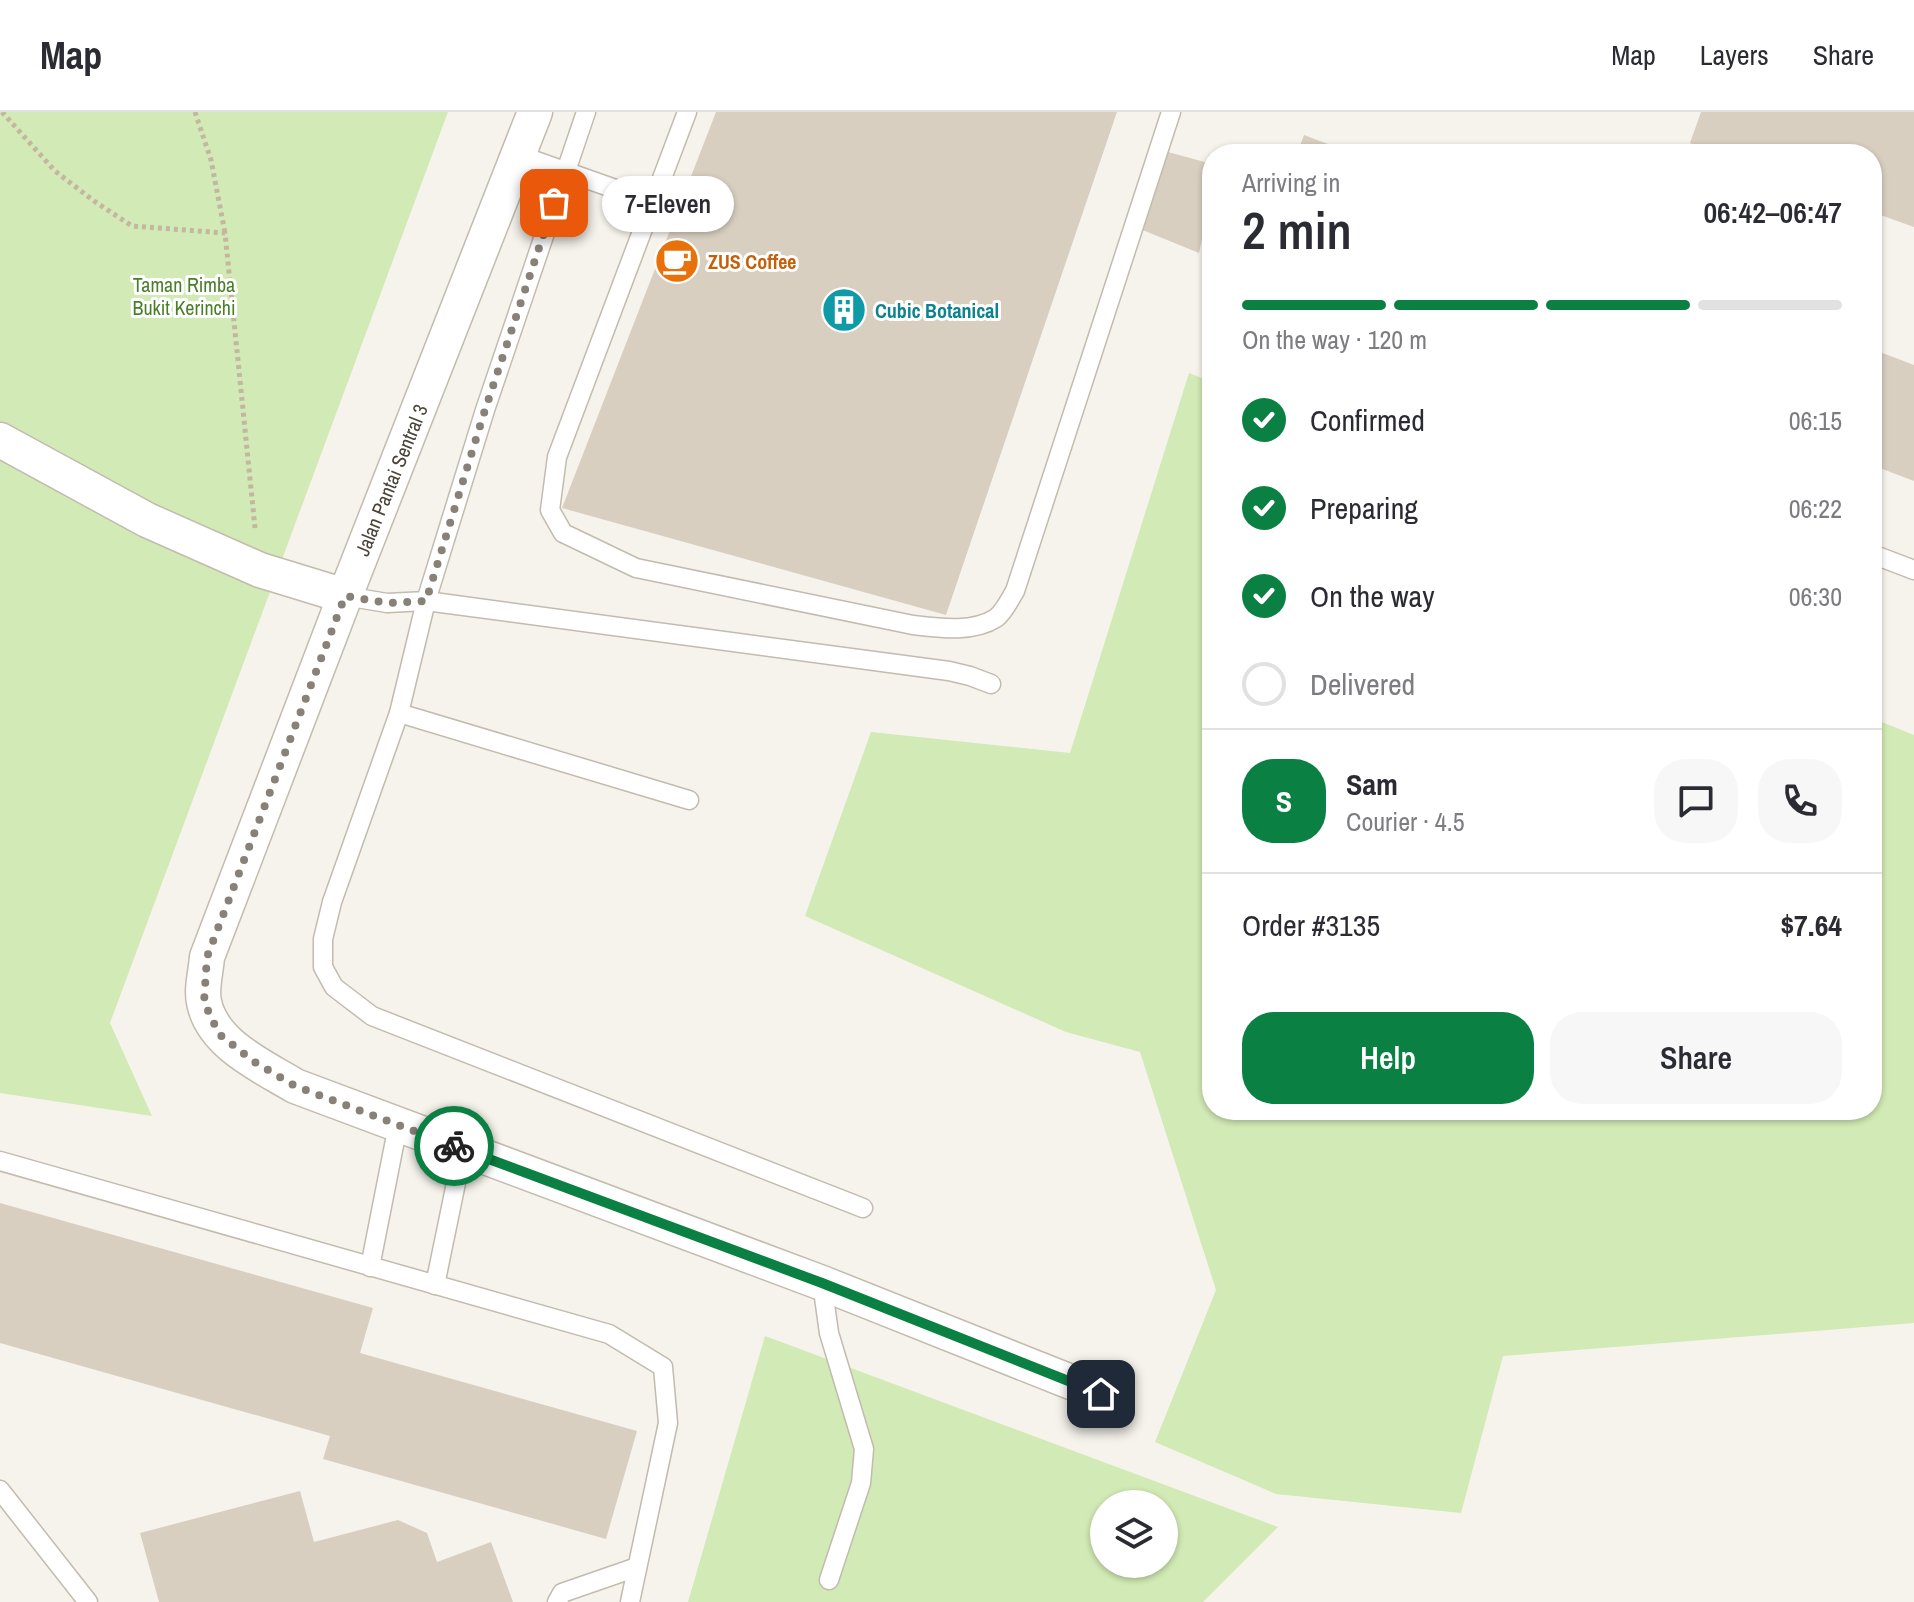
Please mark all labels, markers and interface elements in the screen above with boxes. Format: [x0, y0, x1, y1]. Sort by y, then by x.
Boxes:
text: Map [40, 30, 102, 81]
text: Map [1611, 36, 1656, 74]
text: Layers [1700, 36, 1769, 74]
text: Share [1813, 36, 1874, 74]
text: Arriving in [1242, 165, 1340, 200]
pin [520, 169, 588, 237]
callout: 7-Eleven [602, 175, 734, 231]
icon: bag [532, 181, 576, 225]
text: 7-Eleven [625, 186, 711, 221]
text: 06:42–06:47 [1703, 192, 1842, 232]
text: 2 min [1242, 195, 1352, 265]
cafe icon: ZUS Coffee [653, 237, 701, 285]
place label: ZUS Coffee [708, 248, 796, 275]
park label: Taman Rimba Bukit Kerinchi [132, 271, 236, 321]
building icon: Cubic Botanical [820, 286, 868, 334]
place label: Cubic Botanical [875, 297, 999, 324]
text: On the way · 120 m [1242, 322, 1427, 357]
icon: check [1242, 398, 1286, 442]
street label: Jalan Pantai Sentral 3 [348, 400, 434, 560]
text: Confirmed [1310, 400, 1425, 440]
text: 06:15 [1789, 403, 1842, 438]
icon: check [1242, 486, 1286, 530]
text: Preparing [1310, 488, 1418, 528]
text: 06:22 [1789, 491, 1842, 526]
icon: check [1242, 574, 1286, 618]
text: On the way [1310, 576, 1434, 616]
text: 06:30 [1789, 579, 1842, 614]
text: Delivered [1310, 664, 1415, 704]
button: chat [1654, 759, 1738, 843]
button: phone [1758, 759, 1842, 843]
text: Sam [1346, 764, 1398, 804]
text: S [1276, 781, 1292, 821]
text: Courier · 4.5 [1346, 804, 1465, 839]
text: Order #3135 [1242, 905, 1380, 945]
text: $7.64 [1780, 905, 1842, 945]
button: Help [1242, 1012, 1534, 1104]
button: Share [1550, 1012, 1842, 1104]
courier [414, 1106, 494, 1186]
icon: bike [432, 1124, 476, 1168]
pin [1067, 1360, 1135, 1428]
icon: home [1079, 1372, 1123, 1416]
map controls [1090, 1490, 1178, 1578]
button: layers [1090, 1490, 1178, 1578]

